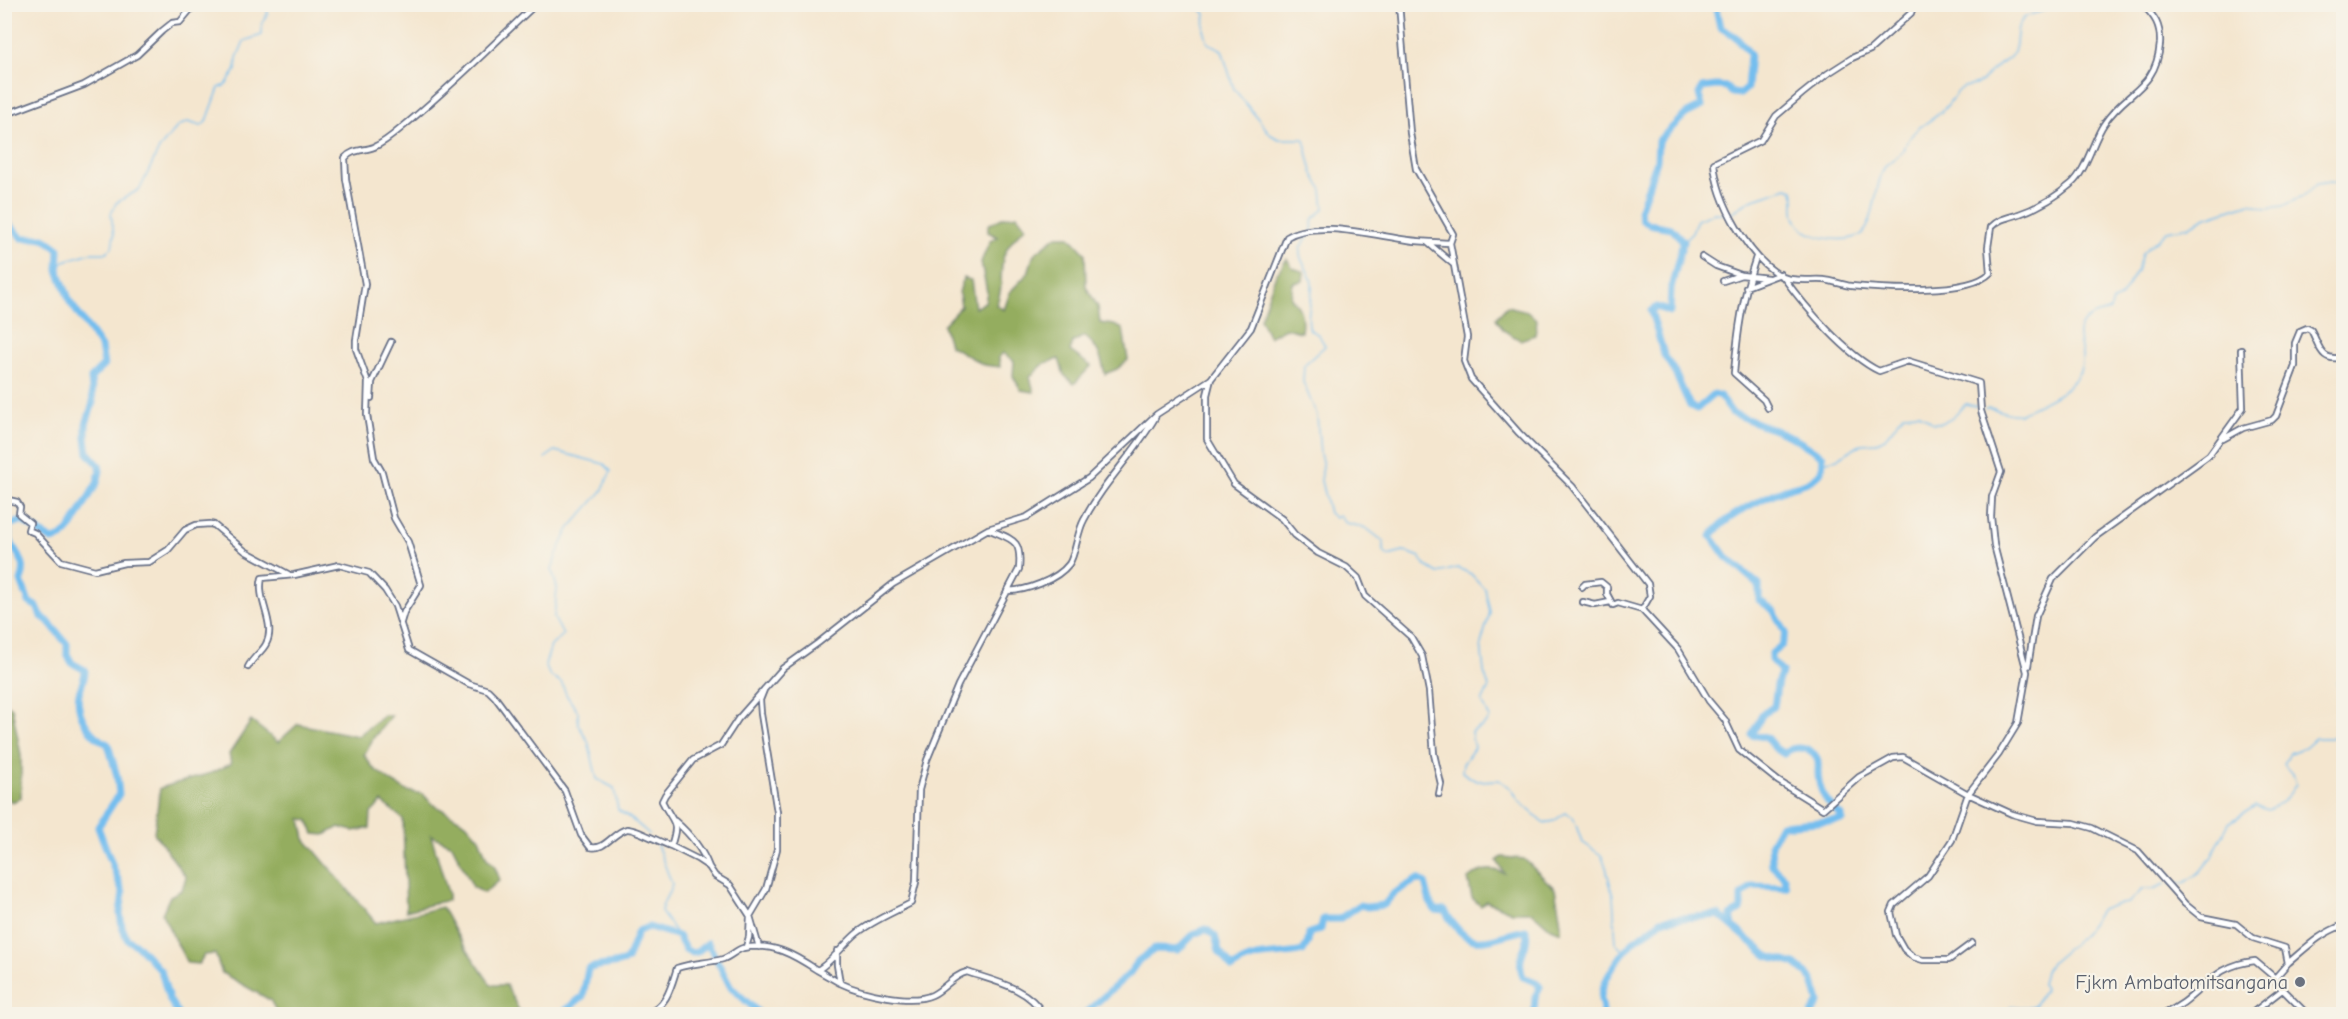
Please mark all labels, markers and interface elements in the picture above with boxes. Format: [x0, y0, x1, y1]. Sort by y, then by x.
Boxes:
place label: Fjkm Ambatomitsangana [2075, 971, 2288, 994]
marker: Fjkm Ambatomitsangana [2293, 975, 2307, 989]

